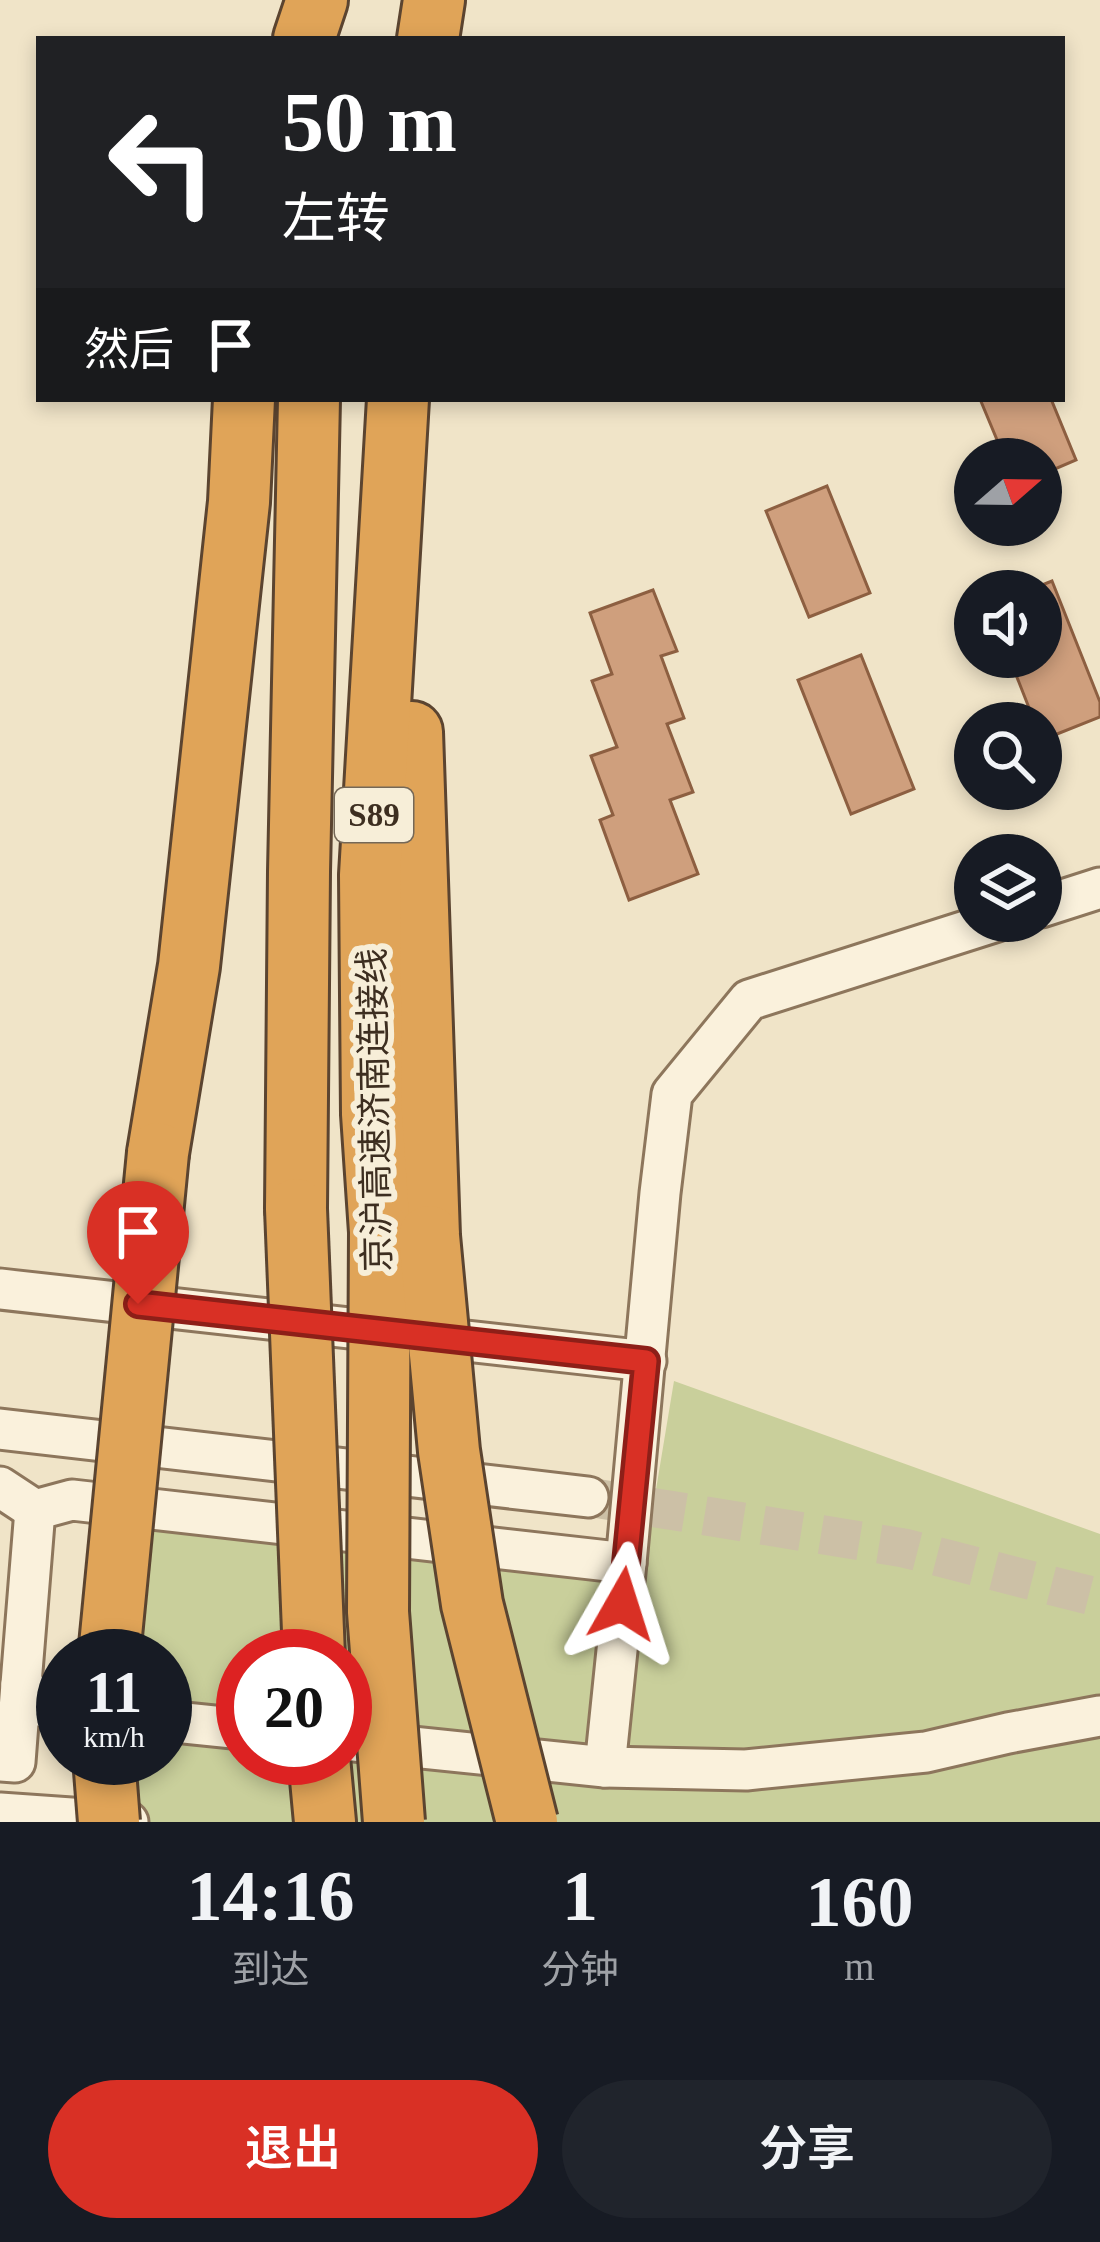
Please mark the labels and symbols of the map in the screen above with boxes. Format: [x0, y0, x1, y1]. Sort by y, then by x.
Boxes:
north arrow [954, 438, 1062, 546]
road number: S89 [335, 788, 413, 842]
street label: 京沪高速济南连接线 [352, 948, 398, 1272]
pin [87, 1181, 189, 1304]
position arrow [559, 1541, 685, 1667]
speed limit sign: 20 [216, 1629, 372, 1785]

